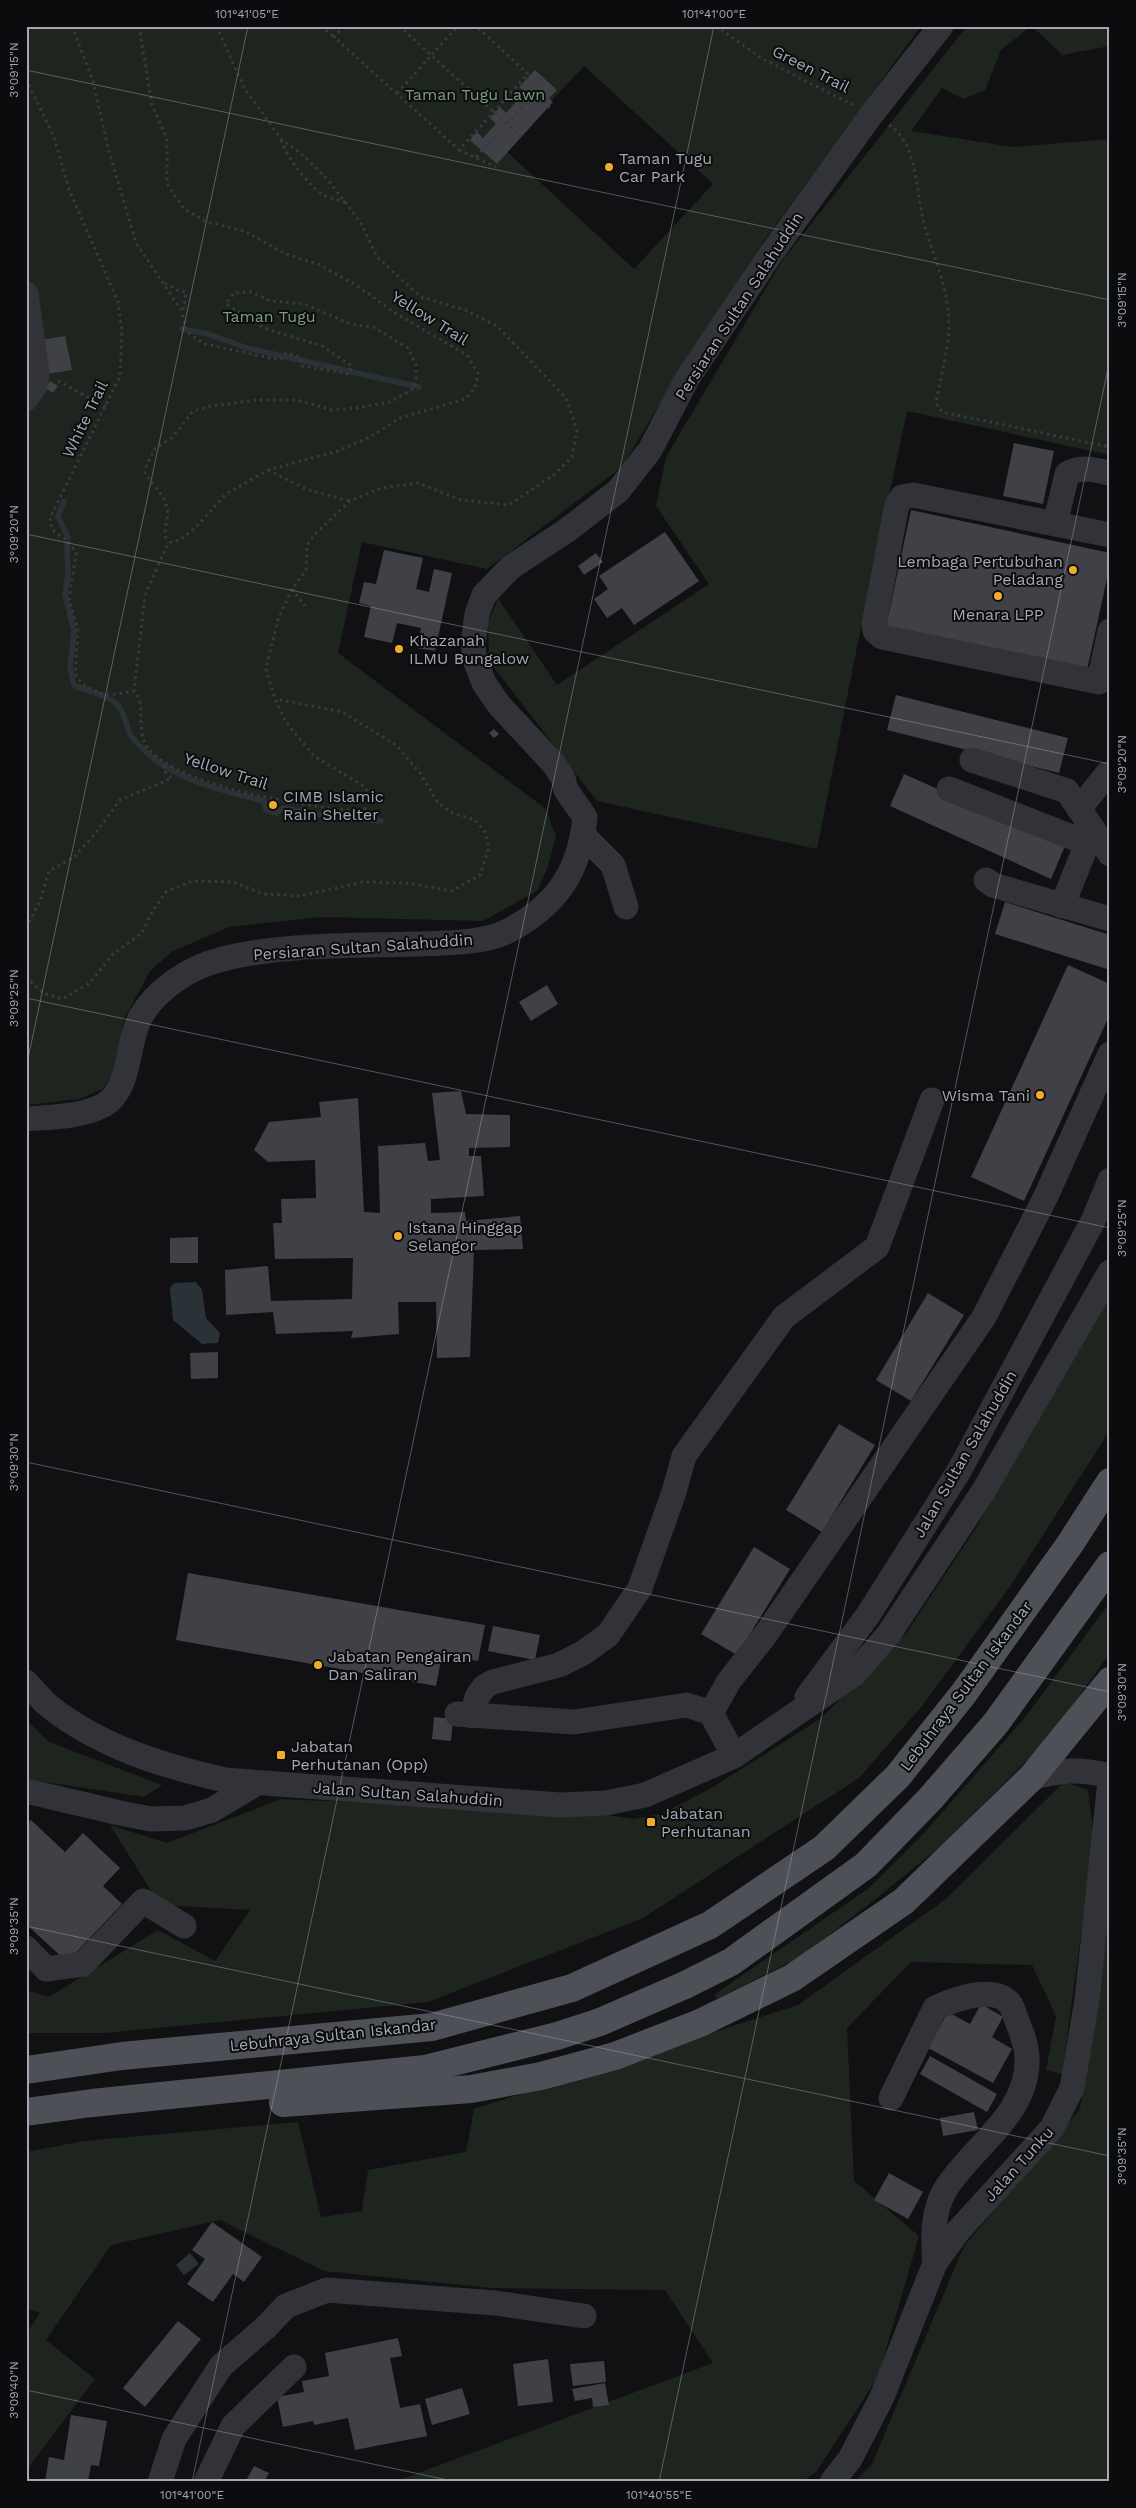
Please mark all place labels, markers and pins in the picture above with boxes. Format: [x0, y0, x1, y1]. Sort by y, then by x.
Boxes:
place label: Taman Tugu Car Park [619, 149, 712, 186]
marker: Taman Tugu Car Park [603, 161, 615, 173]
place label: Lembaga Pertubuhan Peladang [897, 552, 1063, 589]
marker: Lembaga Pertubuhan Peladang [1067, 564, 1079, 576]
marker: Menara LPP [992, 590, 1004, 602]
place label: Menara LPP [952, 605, 1044, 624]
place label: Khazanah ILMU Bungalow [409, 631, 529, 668]
marker: Khazanah ILMU Bungalow [393, 643, 405, 655]
place label: CIMB Islamic Rain Shelter [283, 787, 384, 824]
marker: CIMB Islamic Rain Shelter [267, 799, 279, 811]
place label: Wisma Tani [942, 1086, 1030, 1105]
marker: Wisma Tani [1034, 1089, 1046, 1101]
place label: Istana Hinggap Selangor [408, 1218, 523, 1255]
marker: Istana Hinggap Selangor [392, 1230, 404, 1242]
place label: Jabatan Pengairan Dan Saliran [328, 1647, 472, 1684]
marker: Jabatan Pengairan Dan Saliran [312, 1659, 324, 1671]
place label: Jabatan Perhutanan (Opp) [291, 1737, 428, 1774]
marker: Jabatan Perhutanan (Opp) [275, 1749, 287, 1761]
place label: Jabatan Perhutanan [661, 1804, 751, 1841]
marker: Jabatan Perhutanan [645, 1816, 657, 1828]

